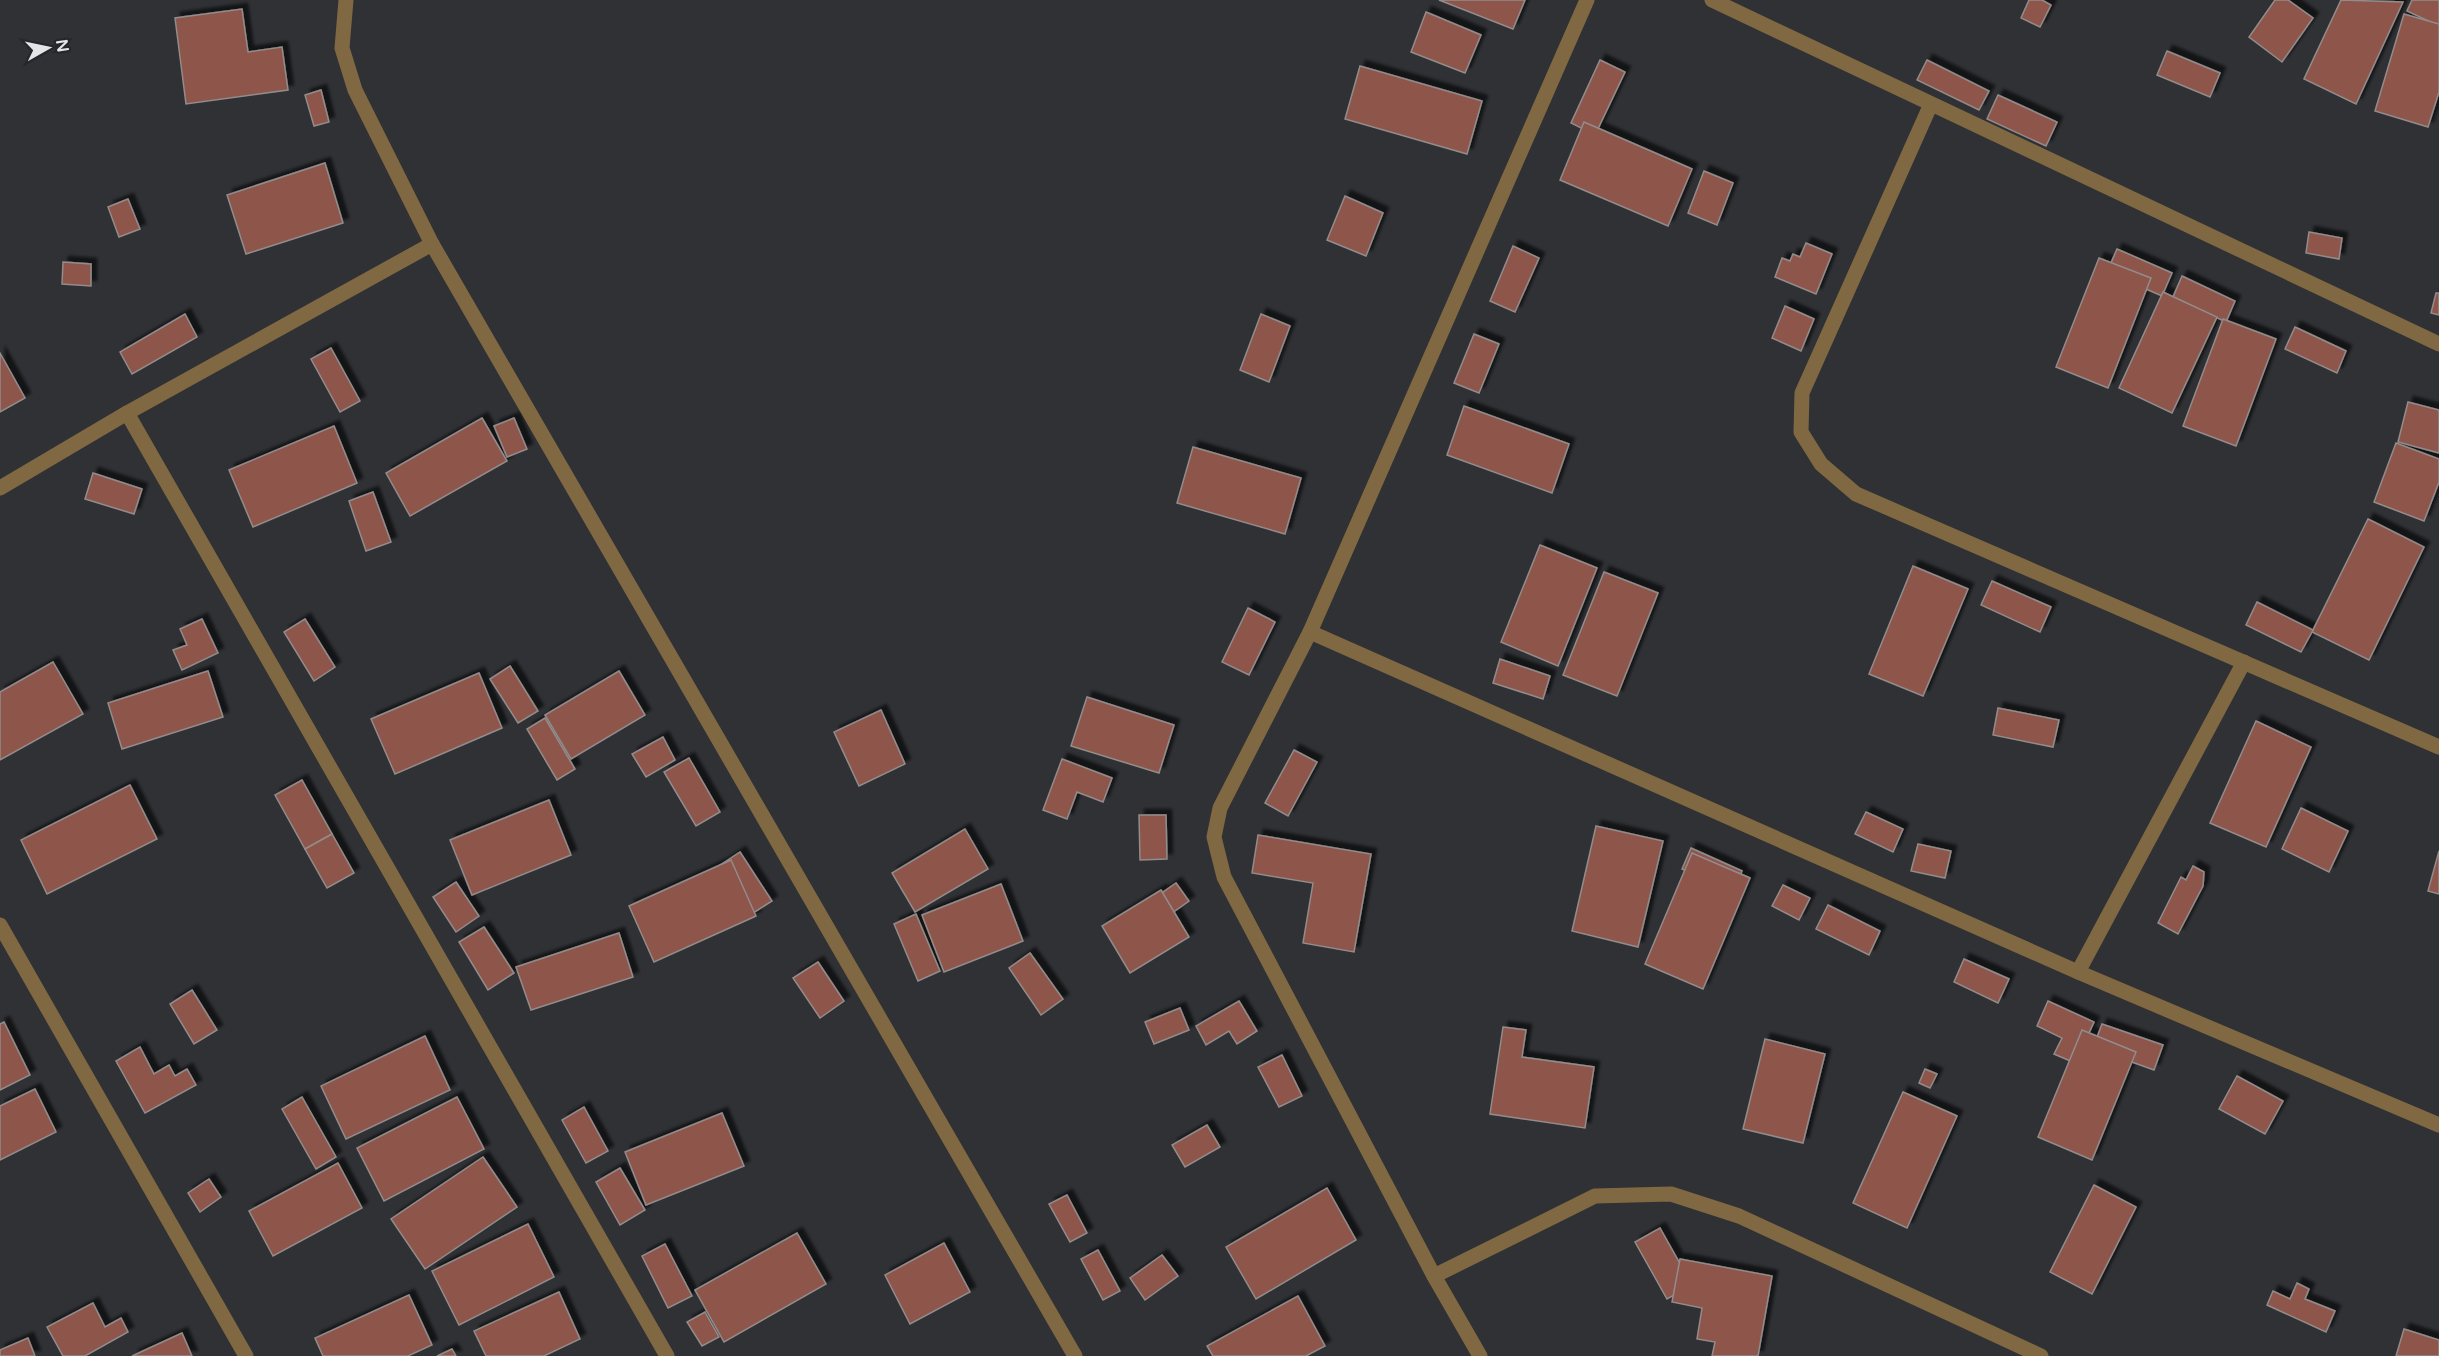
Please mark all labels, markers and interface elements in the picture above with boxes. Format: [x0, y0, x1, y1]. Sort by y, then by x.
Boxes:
north arrow [18, 18, 78, 78]
text: N [51, 38, 73, 54]

